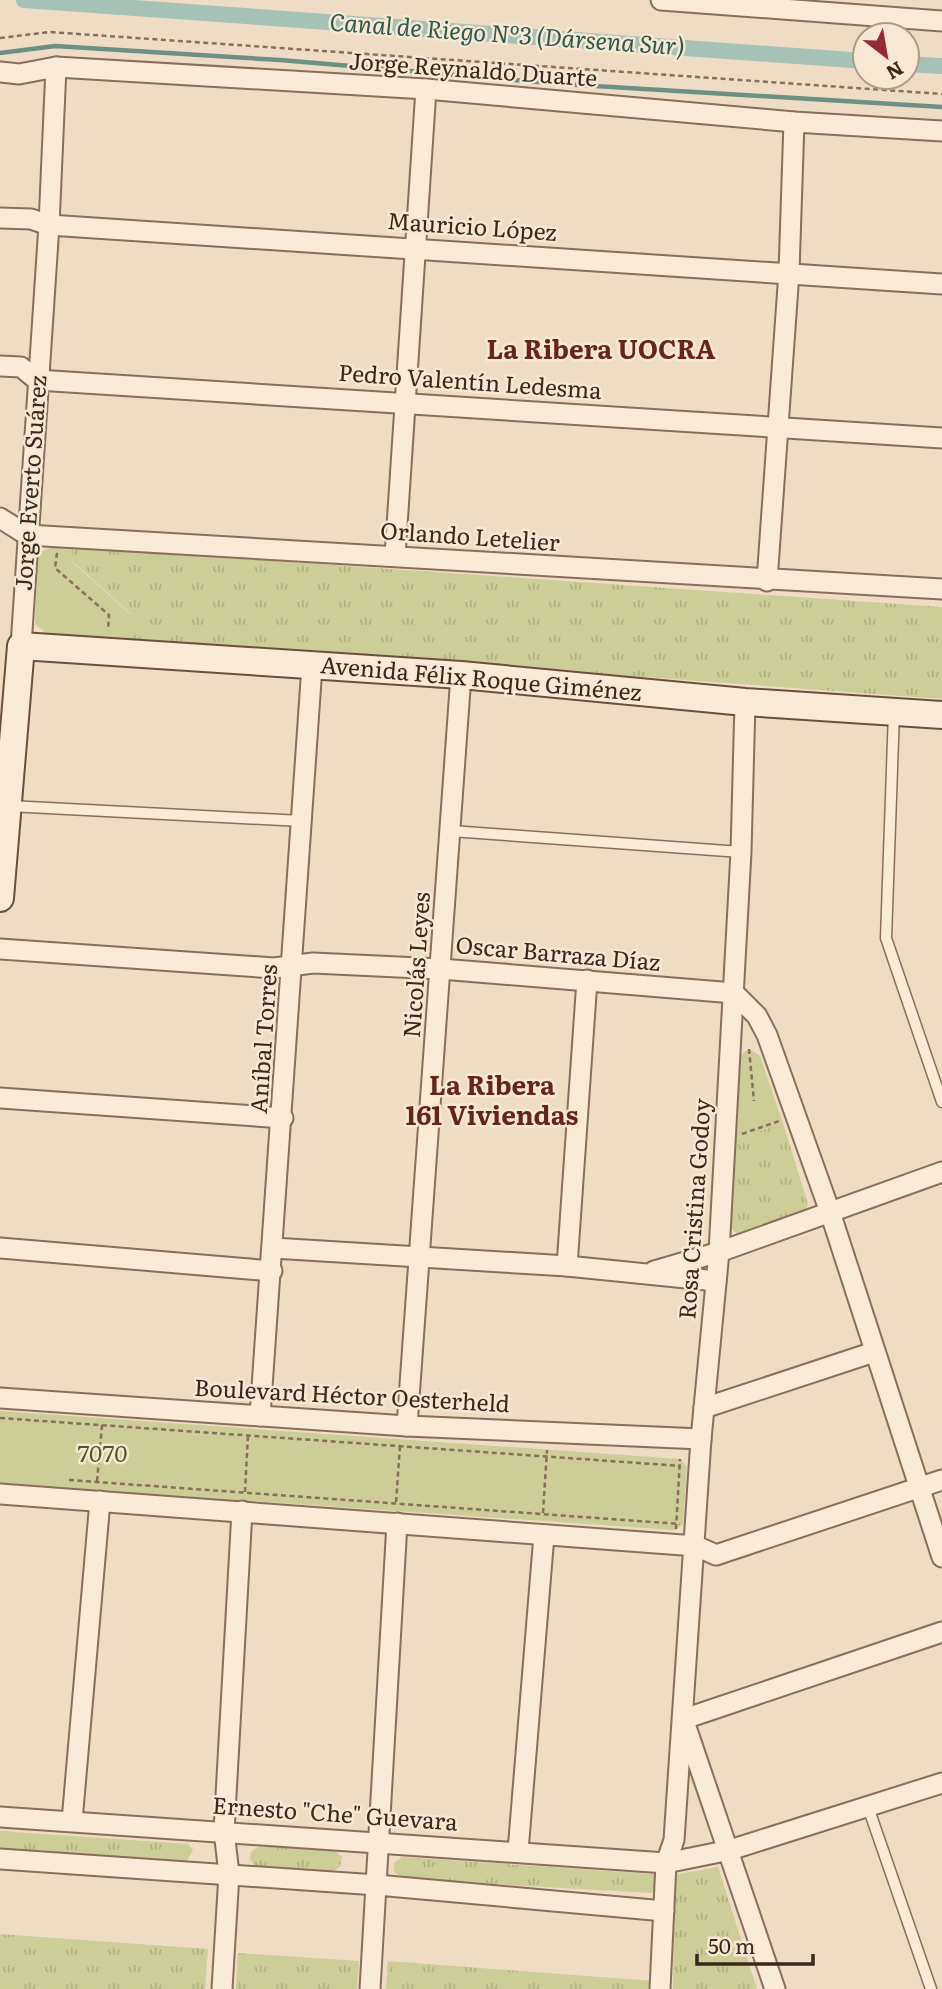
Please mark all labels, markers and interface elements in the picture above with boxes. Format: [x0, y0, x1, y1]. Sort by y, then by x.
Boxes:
water label: Canal de Riego Nº3 (Dársena Sur) [328, 3, 686, 62]
north arrow [851, 21, 921, 91]
street label: Jorge Reynaldo Duarte [348, 42, 599, 94]
text: N [881, 55, 909, 88]
street label: Mauricio López [386, 202, 558, 248]
district label: La Ribera UOCRA [487, 328, 716, 367]
street label: Pedro Valentín Ledesma [337, 354, 604, 406]
street label: Jorge Everto Suárez [5, 374, 53, 592]
street label: Orlando Letelier [379, 512, 561, 558]
street label: Avenida Félix Roque Giménez [319, 646, 643, 708]
street label: Nicolás Leyes [393, 891, 437, 1039]
street label: Oscar Barraza Díaz [454, 926, 662, 978]
street label: Aníbal Torres [240, 963, 284, 1115]
district label: La Ribera 161 Viviendas [405, 1064, 579, 1133]
street label: Rosa Cristina Godoy [668, 1096, 718, 1321]
street label: Boulevard Héctor Oesterheld [193, 1369, 511, 1419]
park label: 7070 [77, 1435, 127, 1469]
street label: Ernesto "Che" Guevara [211, 1786, 460, 1838]
scale bar [697, 1923, 813, 1967]
text: 50 m [708, 1929, 755, 1960]

